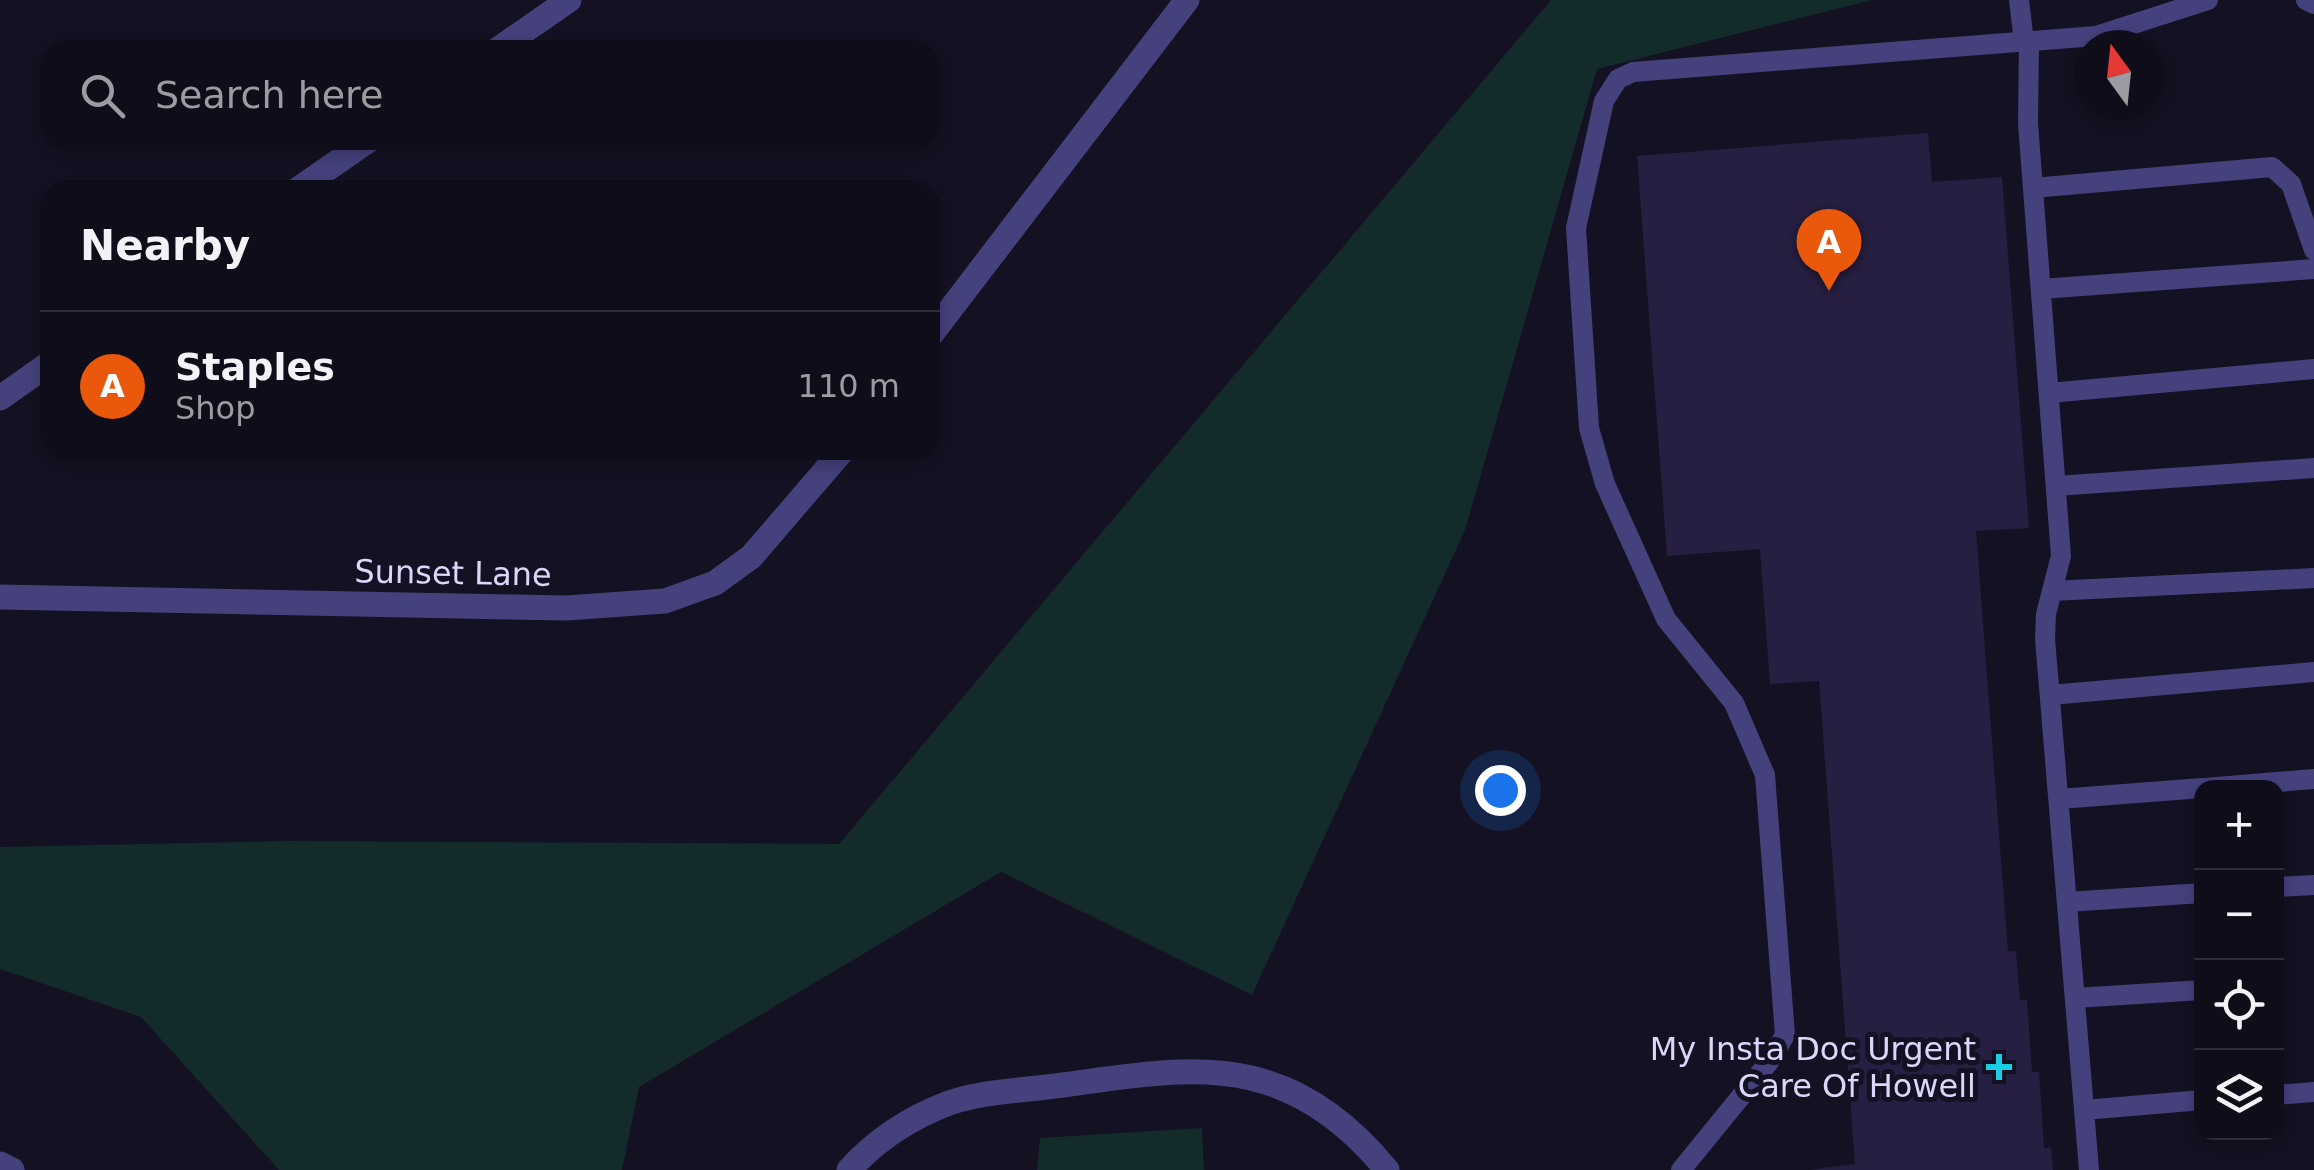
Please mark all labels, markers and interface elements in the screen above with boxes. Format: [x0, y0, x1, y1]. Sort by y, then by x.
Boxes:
north arrow [2074, 30, 2164, 120]
search box [40, 40, 940, 150]
icon: search [75, 68, 130, 123]
text: Search here [155, 73, 383, 117]
pin: A [1796, 208, 1862, 291]
text: Nearby [80, 221, 250, 270]
text: Staples [175, 345, 335, 389]
text: A [100, 367, 125, 405]
text: 110 m [798, 367, 900, 405]
text: Shop [175, 389, 255, 427]
street label: Sunset Lane [354, 552, 552, 594]
your location [1475, 765, 1526, 816]
map controls [2194, 780, 2284, 1140]
button: + [2194, 780, 2284, 870]
button: − [2194, 870, 2284, 960]
button: locate [2194, 960, 2284, 1050]
place label: My Insta Doc Urgent Care Of Howell [1650, 1030, 1976, 1105]
button: layers [2194, 1050, 2284, 1140]
marker: My Insta Doc Urgent Care Of Howell [1986, 1054, 2012, 1080]

